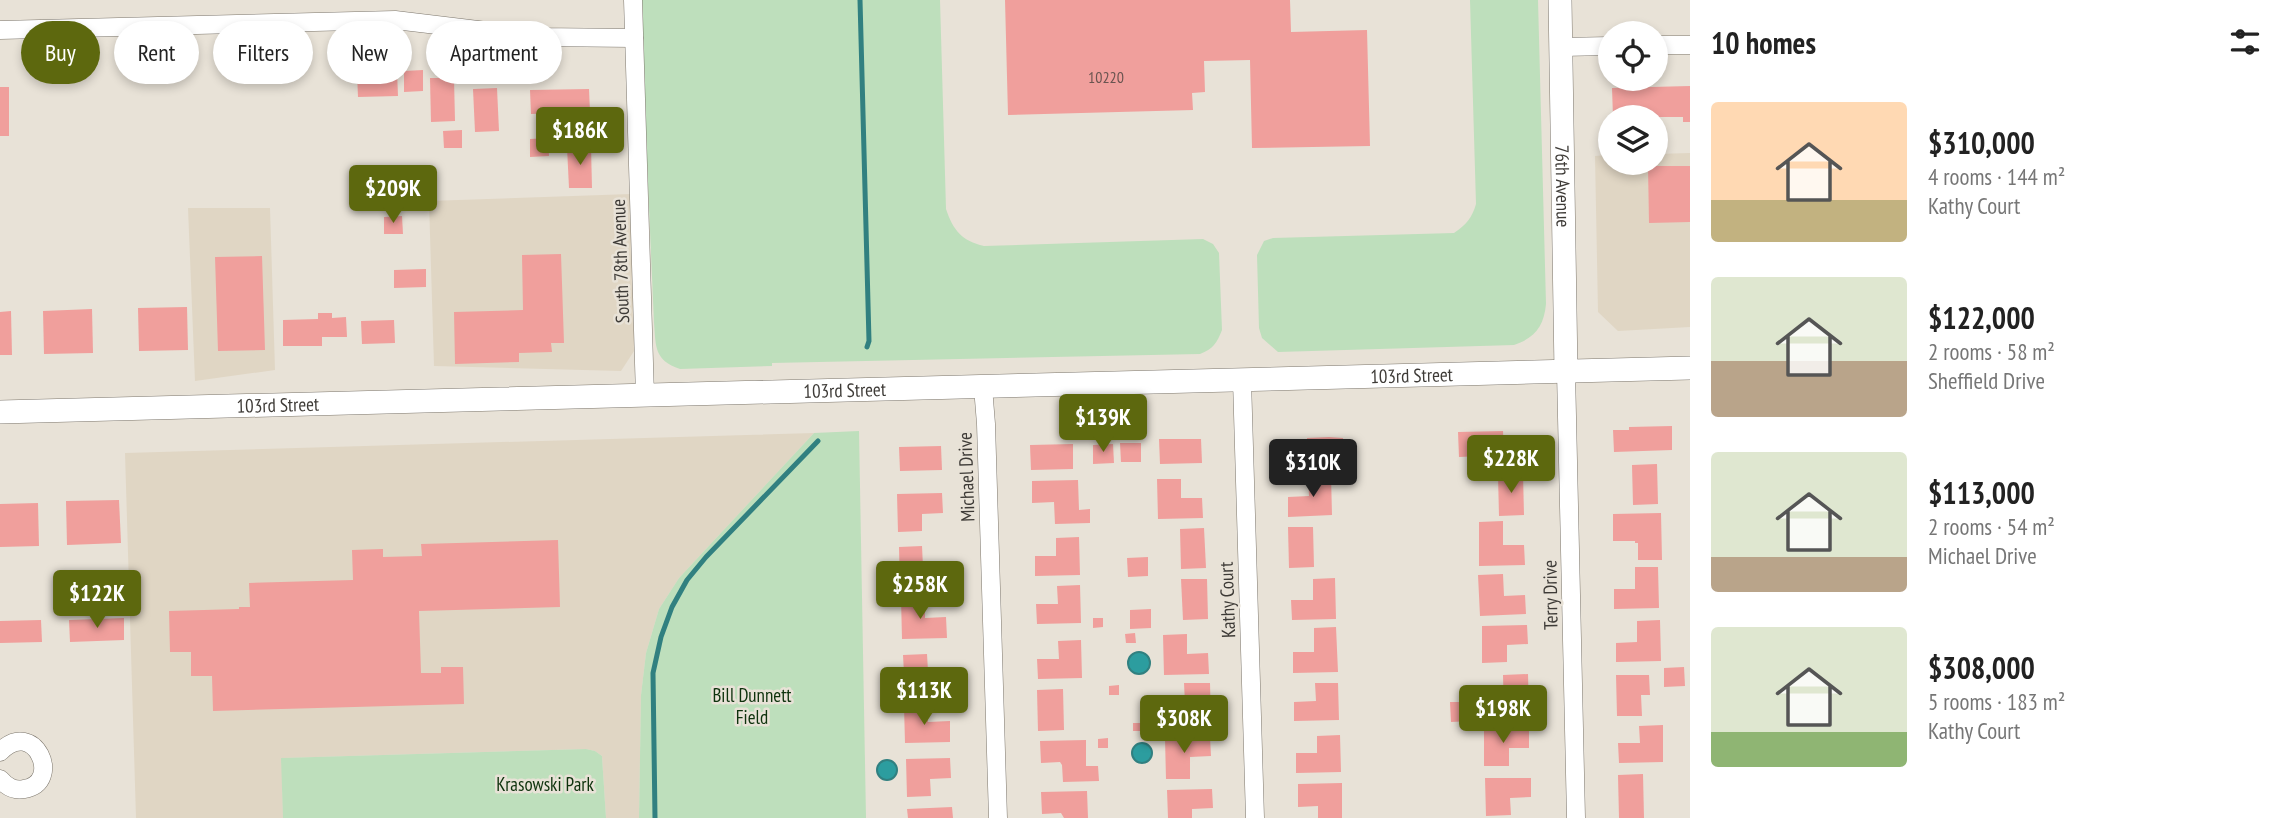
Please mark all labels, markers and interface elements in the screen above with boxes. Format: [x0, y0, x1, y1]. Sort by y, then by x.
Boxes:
chip: Buy [21, 21, 100, 84]
chip: Rent [114, 21, 199, 84]
chip: Filters [213, 21, 313, 84]
chip: New [327, 21, 412, 84]
chip: Apartment [426, 21, 562, 84]
map controls [1598, 21, 1668, 175]
button: locate [1598, 21, 1668, 91]
text: 10 homes [1711, 23, 1816, 62]
icon: filters [2226, 23, 2264, 61]
house number: 10220 [1088, 67, 1124, 87]
button: layers [1598, 105, 1668, 175]
pin: $186K [531, 108, 629, 167]
text: $186K [552, 115, 608, 144]
text: $310,000 [1928, 123, 2035, 162]
icon: home [1767, 130, 1851, 214]
street label: 76th Avenue [1550, 145, 1576, 227]
text: 4 rooms · 144 m² [1928, 162, 2065, 191]
pin: $209K [344, 166, 442, 225]
text: $209K [365, 173, 421, 202]
text: Kathy Court [1928, 191, 2020, 220]
street label: South 78th Avenue [606, 198, 634, 324]
text: $122,000 [1928, 298, 2035, 337]
icon: home [1767, 305, 1851, 389]
text: 2 rooms · 58 m² [1928, 337, 2055, 366]
street label: 103rd Street [1370, 362, 1454, 388]
text: Sheffield Drive [1928, 366, 2045, 395]
street label: 103rd Street [803, 377, 887, 403]
street label: 103rd Street [236, 392, 320, 418]
pin: $139K [1054, 394, 1152, 454]
text: $139K [1075, 402, 1131, 431]
street label: Michael Drive [952, 432, 980, 522]
pin: $228K [1462, 435, 1560, 495]
pin: $310K [1264, 440, 1362, 499]
text: $228K [1483, 443, 1539, 472]
text: $310K [1285, 447, 1341, 476]
text: $113,000 [1928, 473, 2035, 512]
icon: home [1767, 480, 1851, 564]
text: 2 rooms · 54 m² [1928, 512, 2055, 541]
text: Michael Drive [1928, 541, 2037, 570]
street label: Terry Drive [1537, 560, 1563, 630]
street label: Kathy Court [1214, 561, 1240, 639]
pin: $258K [871, 562, 969, 621]
text: $258K [892, 569, 948, 598]
pin: $122K [48, 570, 146, 630]
text: $122K [69, 578, 125, 607]
text: $308,000 [1928, 648, 2035, 687]
icon: home [1767, 655, 1851, 739]
pin: $113K [875, 668, 973, 727]
text: $113K [896, 675, 952, 704]
park label: Bill Dunnett Field [712, 683, 792, 729]
pin: $198K [1454, 686, 1552, 745]
text: 5 rooms · 183 m² [1928, 687, 2065, 716]
text: $198K [1475, 693, 1531, 722]
pin: $308K [1135, 696, 1233, 755]
text: $308K [1156, 703, 1212, 732]
text: Kathy Court [1928, 716, 2020, 745]
park label: Krasowski Park [496, 772, 594, 796]

